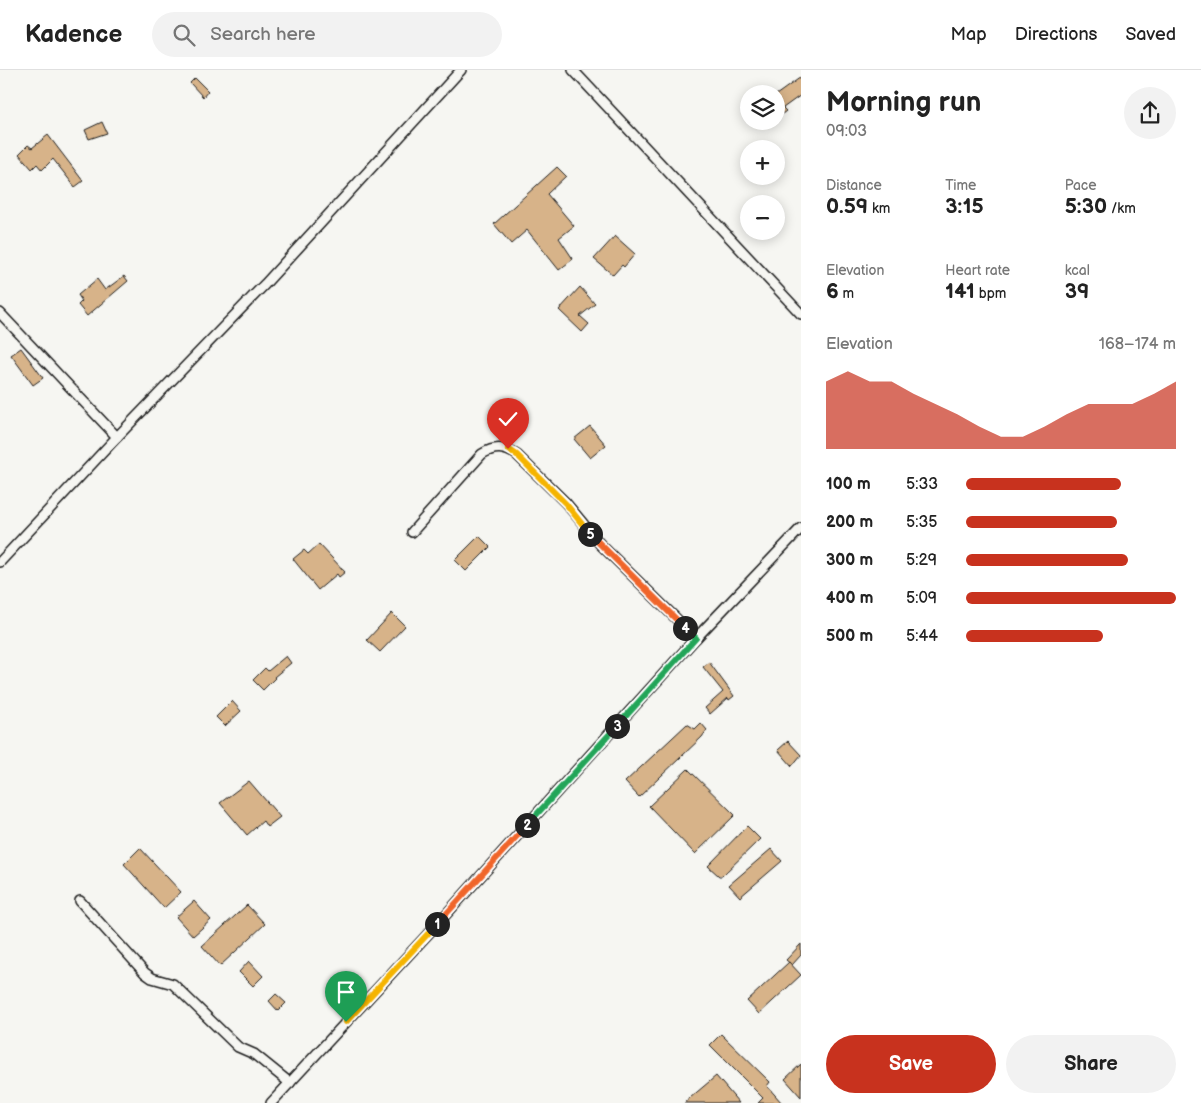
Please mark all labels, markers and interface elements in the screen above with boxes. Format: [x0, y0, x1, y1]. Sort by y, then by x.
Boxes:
search box [152, 12, 502, 57]
text: Kadence [25, 20, 122, 49]
icon: search [170, 21, 198, 49]
text: Search here [210, 23, 316, 46]
text: Map [951, 24, 987, 45]
text: Directions [1015, 24, 1097, 45]
text: Saved [1125, 24, 1176, 45]
map controls [740, 85, 785, 240]
button: layers [740, 85, 785, 130]
text: Morning run [826, 86, 981, 119]
button: share [1124, 87, 1176, 139]
text: 09:03 [826, 122, 867, 141]
button: + [740, 140, 785, 185]
text: Distance [826, 177, 882, 194]
text: Time [945, 177, 976, 194]
text: Pace [1065, 177, 1097, 194]
text: 0.59 [826, 194, 868, 219]
text: 3:15 [945, 194, 984, 219]
text: 5:30 [1065, 194, 1107, 219]
button: − [740, 195, 785, 240]
text: km [868, 200, 890, 217]
text: /km [1107, 200, 1136, 217]
text: Elevation [826, 262, 884, 279]
text: Heart rate [945, 262, 1010, 279]
text: kcal [1065, 262, 1090, 279]
text: 6 [826, 279, 839, 304]
text: 141 [945, 279, 975, 304]
text: 39 [1065, 279, 1089, 304]
text: m [839, 285, 854, 302]
text: bpm [975, 285, 1006, 302]
text: Elevation [826, 335, 893, 354]
text: 168–174 m [1099, 335, 1176, 354]
pin [487, 398, 529, 449]
icon: check [494, 405, 522, 433]
text: 100 m [826, 475, 871, 494]
text: 5:33 [906, 475, 938, 494]
text: 200 m [826, 513, 873, 532]
text: 5:35 [906, 513, 937, 532]
pin: 5 [578, 522, 602, 546]
text: 5 [586, 526, 595, 543]
text: 300 m [826, 551, 873, 570]
text: 5:29 [906, 551, 937, 570]
text: 400 m [826, 589, 873, 608]
text: 5:09 [906, 589, 937, 608]
pin: 4 [672, 616, 698, 640]
text: 4 [681, 620, 690, 637]
text: 500 m [826, 627, 873, 646]
text: 5:44 [906, 627, 938, 646]
pin: 3 [604, 714, 630, 738]
text: 3 [613, 718, 622, 735]
pin: 2 [514, 812, 540, 838]
text: 2 [523, 817, 532, 834]
pin: 1 [424, 912, 450, 936]
text: 1 [435, 916, 440, 933]
pin [325, 971, 367, 1022]
icon: arrive [332, 978, 360, 1006]
button: Save [826, 1035, 996, 1093]
button: Share [1006, 1035, 1176, 1093]

